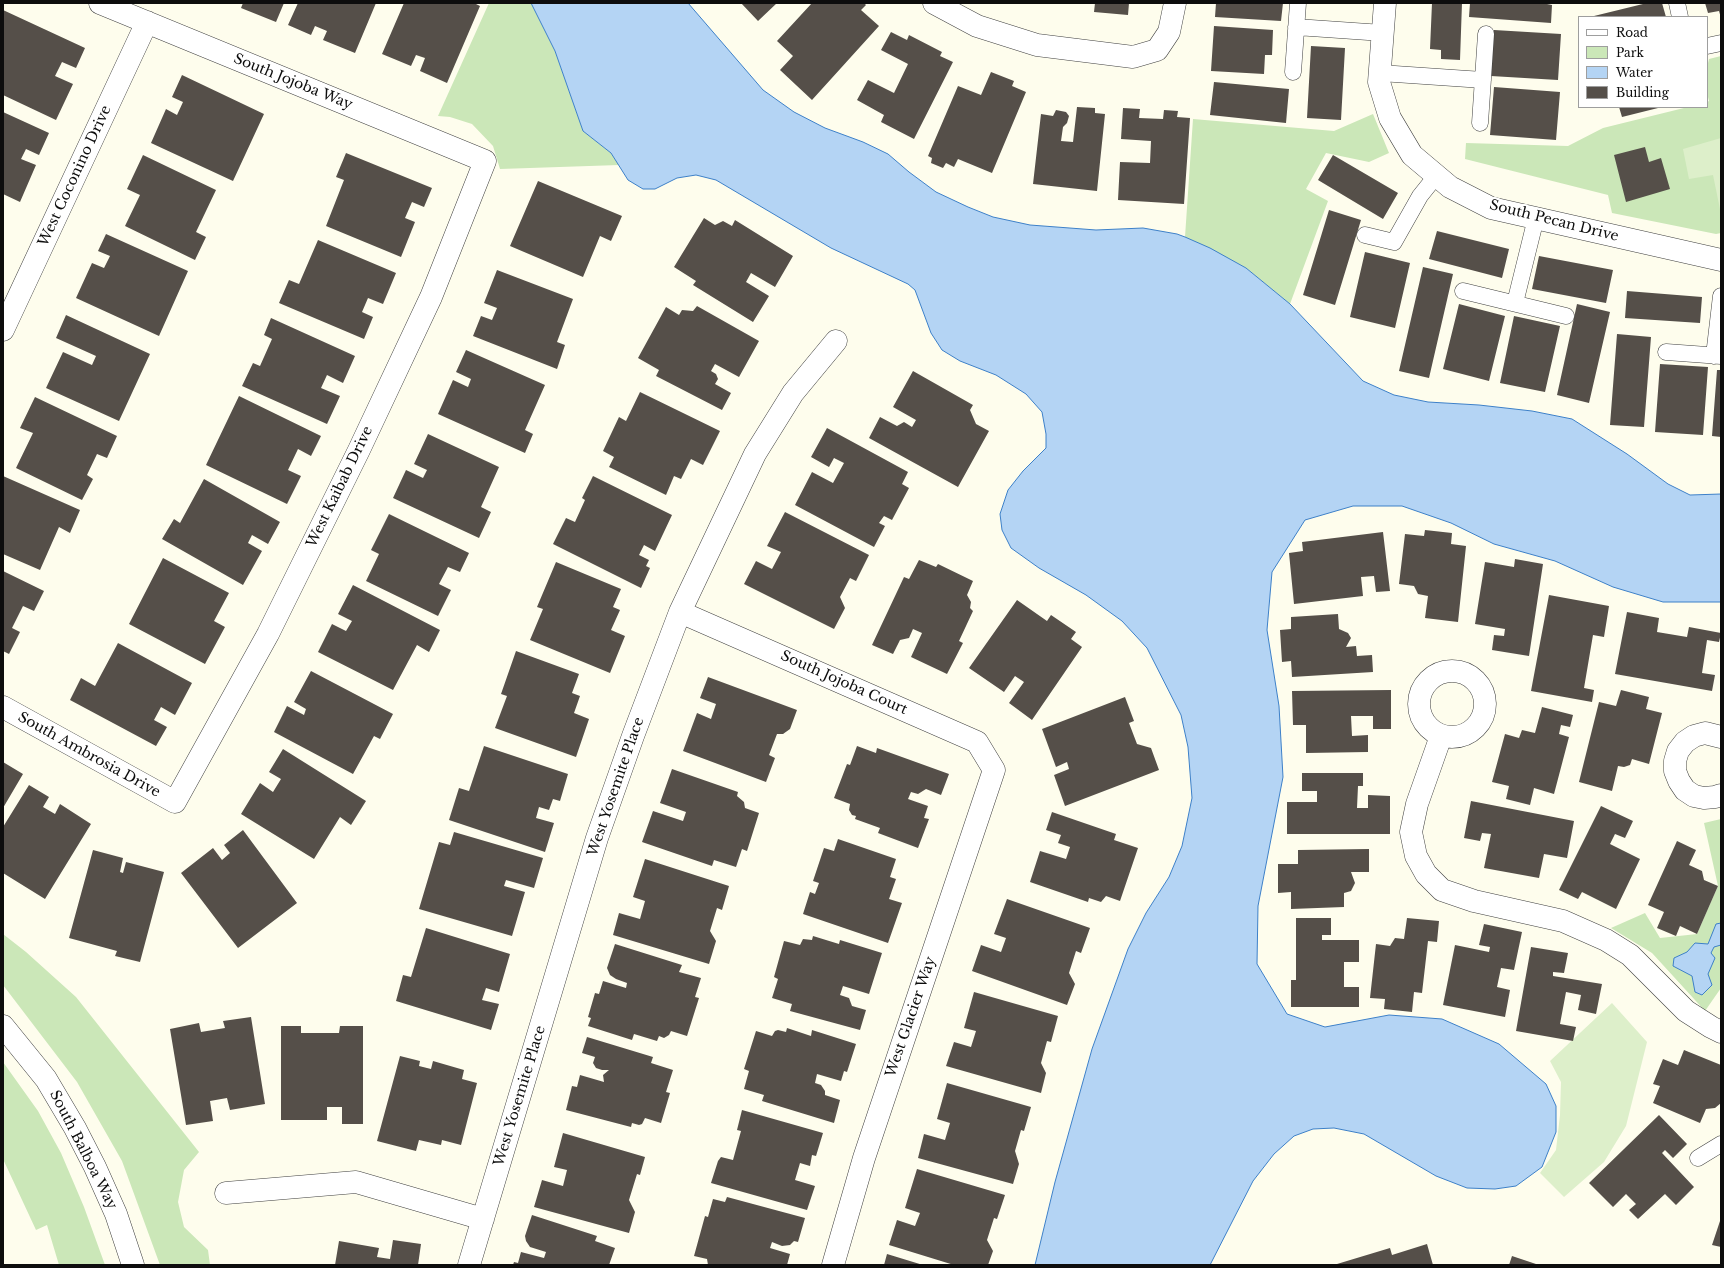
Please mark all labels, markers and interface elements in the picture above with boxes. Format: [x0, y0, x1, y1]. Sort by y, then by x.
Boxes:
legend [1578, 16, 1708, 108]
text: Road [1616, 25, 1648, 40]
text: Park [1616, 45, 1644, 60]
street label: South Jojoba Way [231, 50, 355, 114]
text: Water [1616, 65, 1653, 80]
text: Building [1616, 85, 1669, 100]
street label: West Coconino Drive [35, 103, 115, 249]
street label: South Pecan Drive [1488, 197, 1620, 245]
street label: West Kaibab Drive [303, 424, 377, 550]
street label: South Jojoba Court [778, 647, 910, 719]
street label: South Ambrosia Drive [15, 709, 163, 801]
street label: West Yosemite Place [584, 715, 648, 859]
street label: West Glacier Way [883, 955, 939, 1079]
street label: West Yosemite Place [491, 1024, 549, 1168]
street label: South Balboa Way [46, 1088, 120, 1212]

